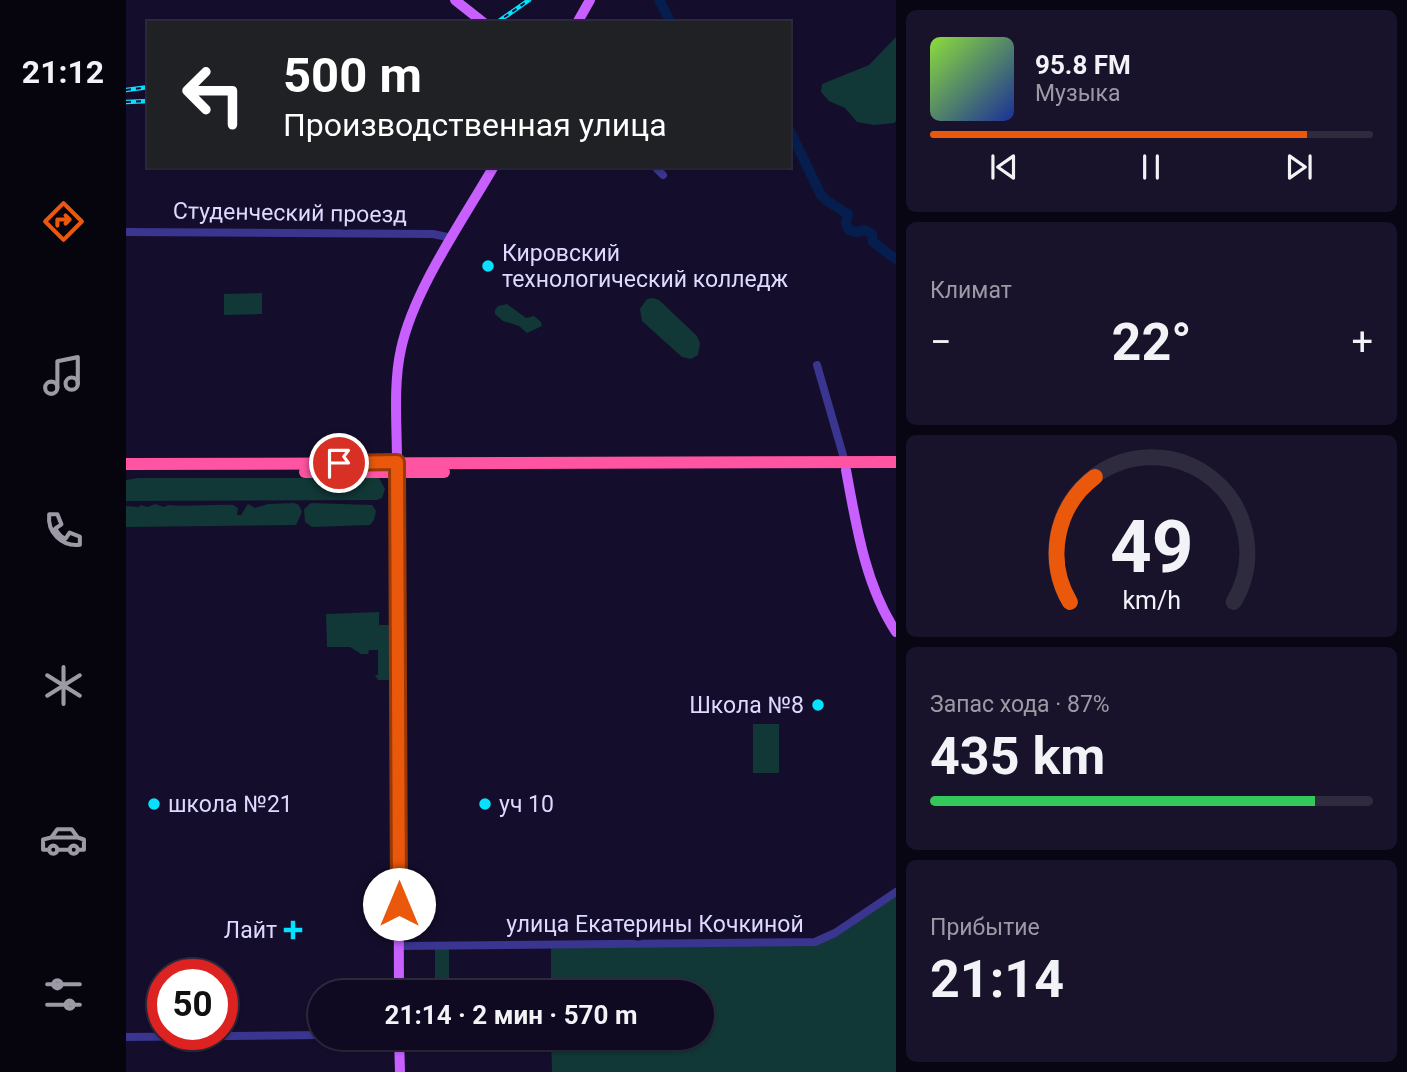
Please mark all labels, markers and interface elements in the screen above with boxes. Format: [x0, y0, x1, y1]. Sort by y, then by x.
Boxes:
text: 500 m [283, 47, 422, 104]
icon: left [168, 49, 259, 140]
text: 95.8 FM [1035, 50, 1131, 80]
text: 21:12 [22, 53, 104, 91]
text: Музыка [1035, 80, 1120, 107]
text: Производственная улица [283, 106, 667, 144]
icon: previous [985, 148, 1023, 186]
icon: pause [1132, 148, 1170, 186]
icon: next [1280, 148, 1318, 186]
icon: directions [39, 197, 88, 246]
street label: Студенческий проезд [173, 197, 407, 229]
place label: Кировский технологический колледж [502, 240, 789, 293]
marker: Кировский технологический колледж [480, 258, 496, 274]
text: Климат [930, 277, 1012, 304]
text: 22° [1112, 312, 1192, 373]
text: − [930, 320, 952, 364]
text: + [1351, 320, 1373, 364]
icon: music [39, 351, 88, 400]
pin [309, 433, 369, 493]
icon: arrive [320, 444, 358, 482]
text: 49 [1110, 504, 1193, 590]
icon: phone [39, 506, 88, 555]
text: km/h [1122, 586, 1181, 615]
icon: climate [39, 661, 88, 710]
text: Запас хода · 87% [930, 691, 1110, 718]
place label: Школа №8 [689, 692, 804, 719]
marker: Школа №8 [810, 697, 826, 713]
text: 435 km [930, 726, 1105, 787]
place label: школа №21 [168, 791, 293, 818]
place label: уч 10 [499, 791, 554, 818]
marker: школа №21 [146, 796, 162, 812]
marker: уч 10 [477, 796, 493, 812]
icon: car [39, 815, 88, 864]
position arrow [362, 867, 436, 941]
street label: улица Екатерины Кочкиной [506, 911, 804, 938]
text: Прибытие [930, 914, 1040, 941]
place label: Лайт [224, 917, 277, 944]
marker: Лайт [283, 920, 303, 940]
text: 21:14 [930, 949, 1064, 1010]
speed limit sign: 50 [147, 959, 238, 1050]
icon: filters [39, 970, 88, 1019]
text: 21:14 · 2 мин · 570 m [385, 1000, 637, 1030]

